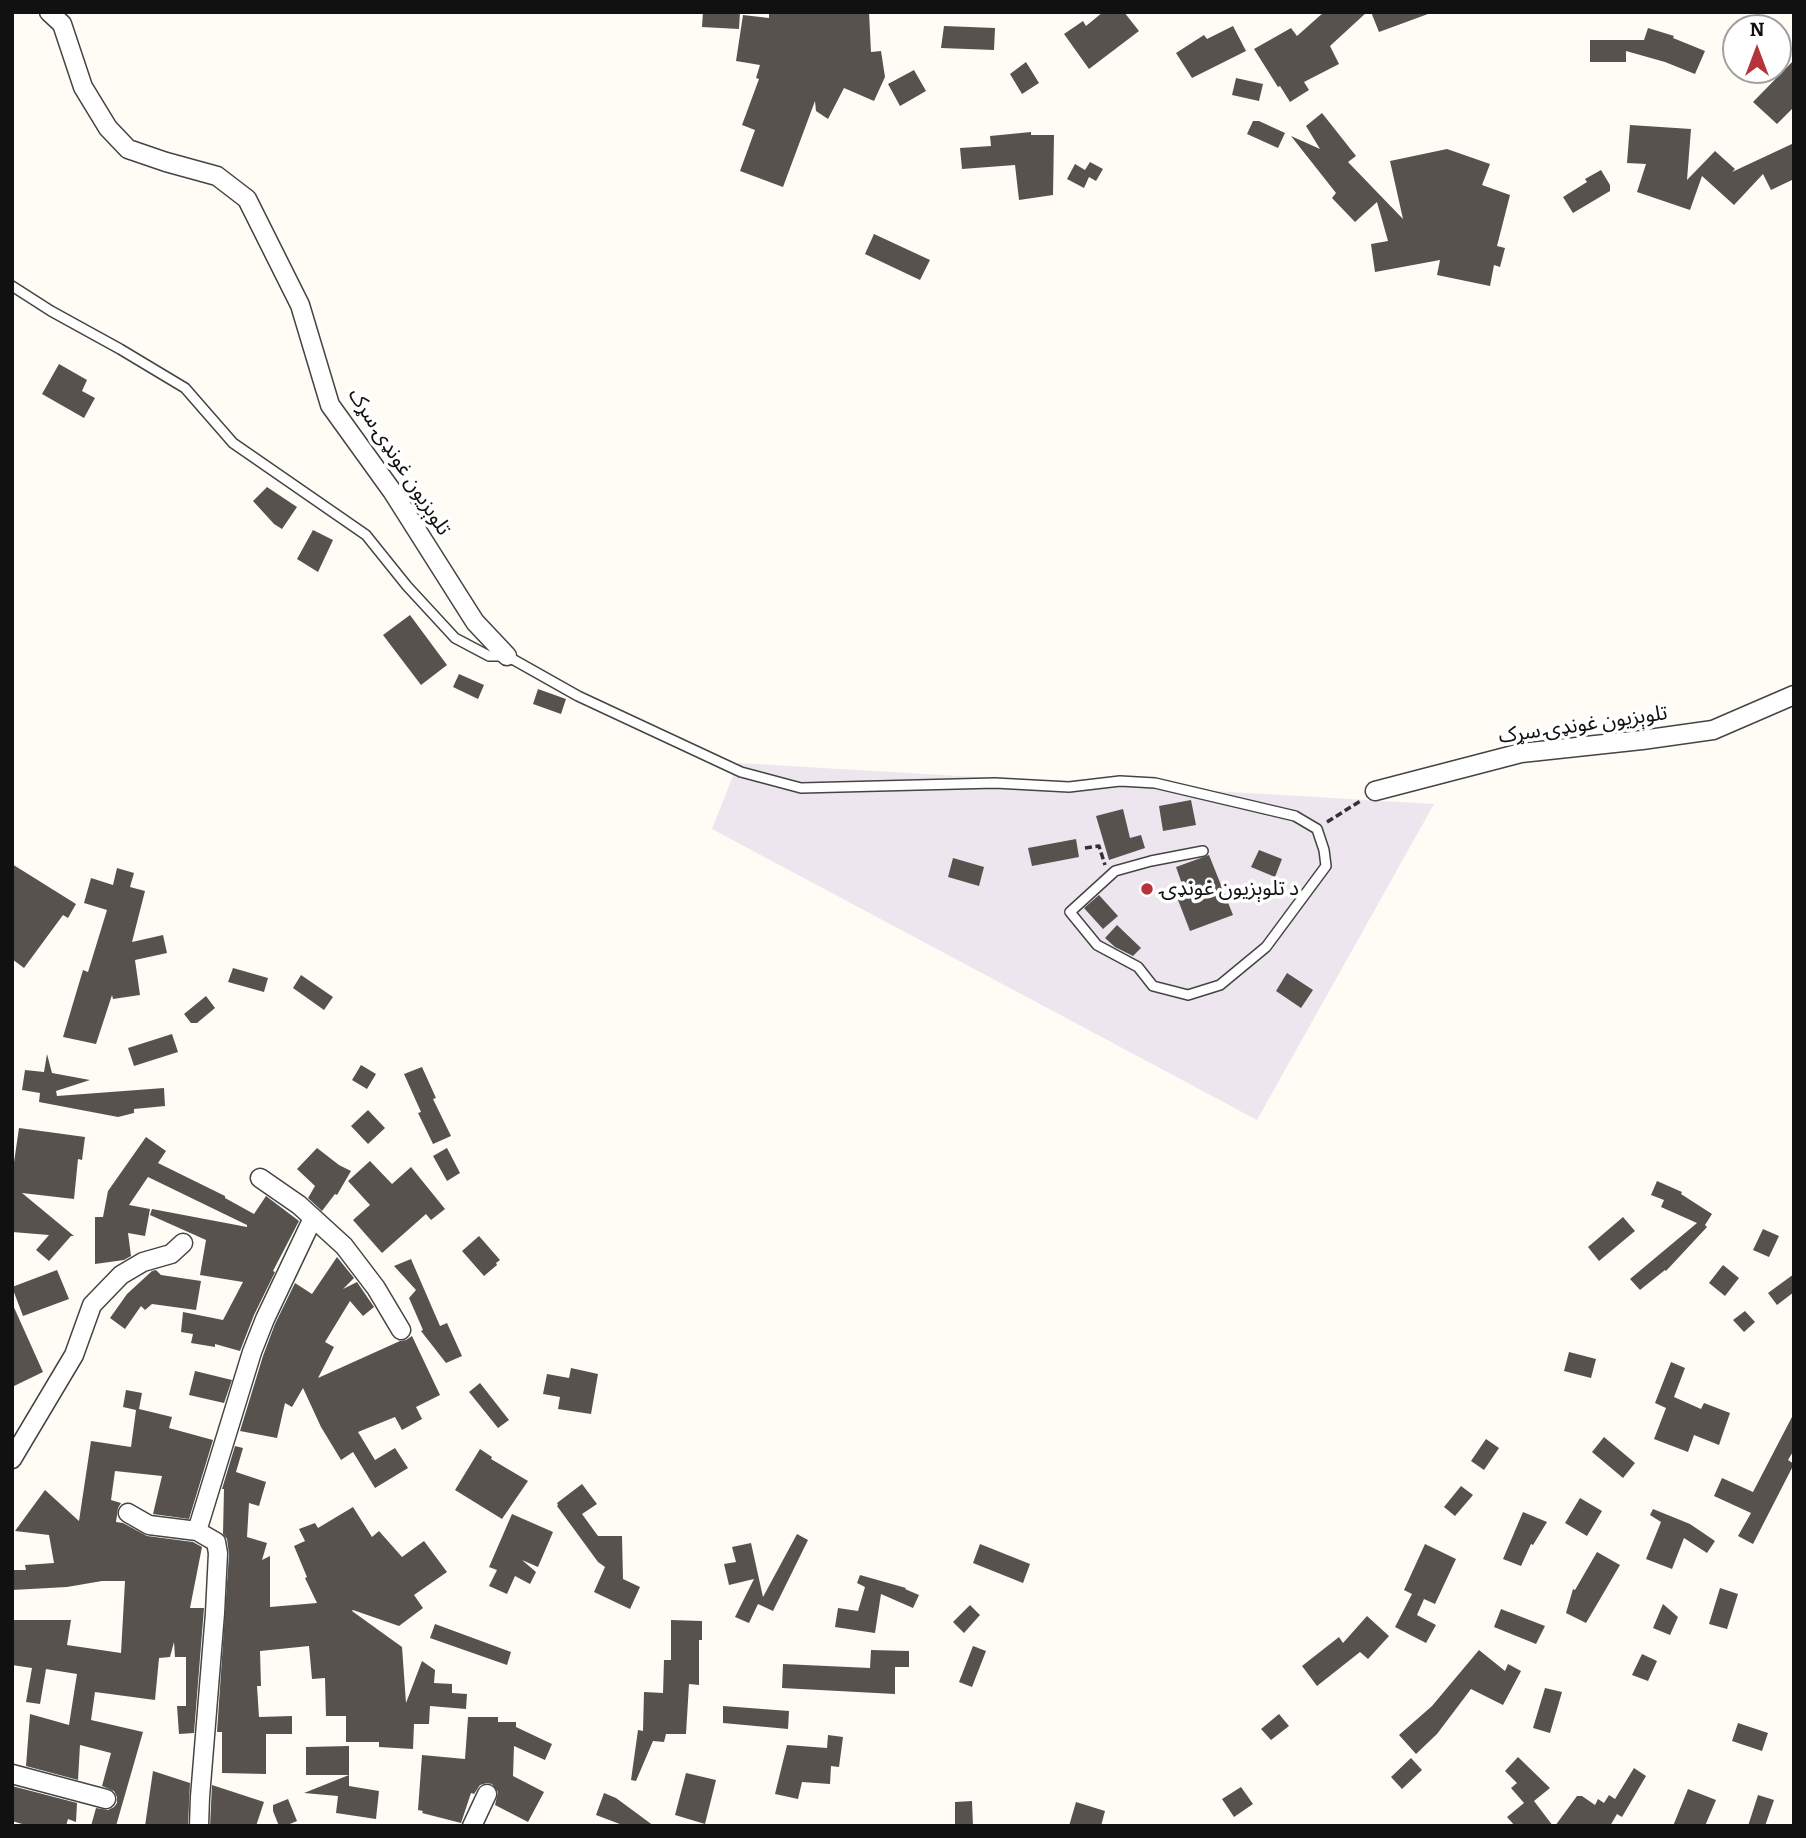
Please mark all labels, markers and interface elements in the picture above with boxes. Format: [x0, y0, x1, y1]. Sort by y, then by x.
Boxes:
north arrow [1722, 14, 1792, 84]
text: N [1750, 18, 1764, 41]
street label: تلوېزيون غونډۍ سړک [342, 384, 456, 540]
street label: تلوېزيون غونډۍ سړک [1497, 701, 1669, 749]
place label: د تلوېزیون غونډۍ [1161, 876, 1299, 902]
marker: د تلوېزیون غونډۍ [1139, 881, 1155, 897]

